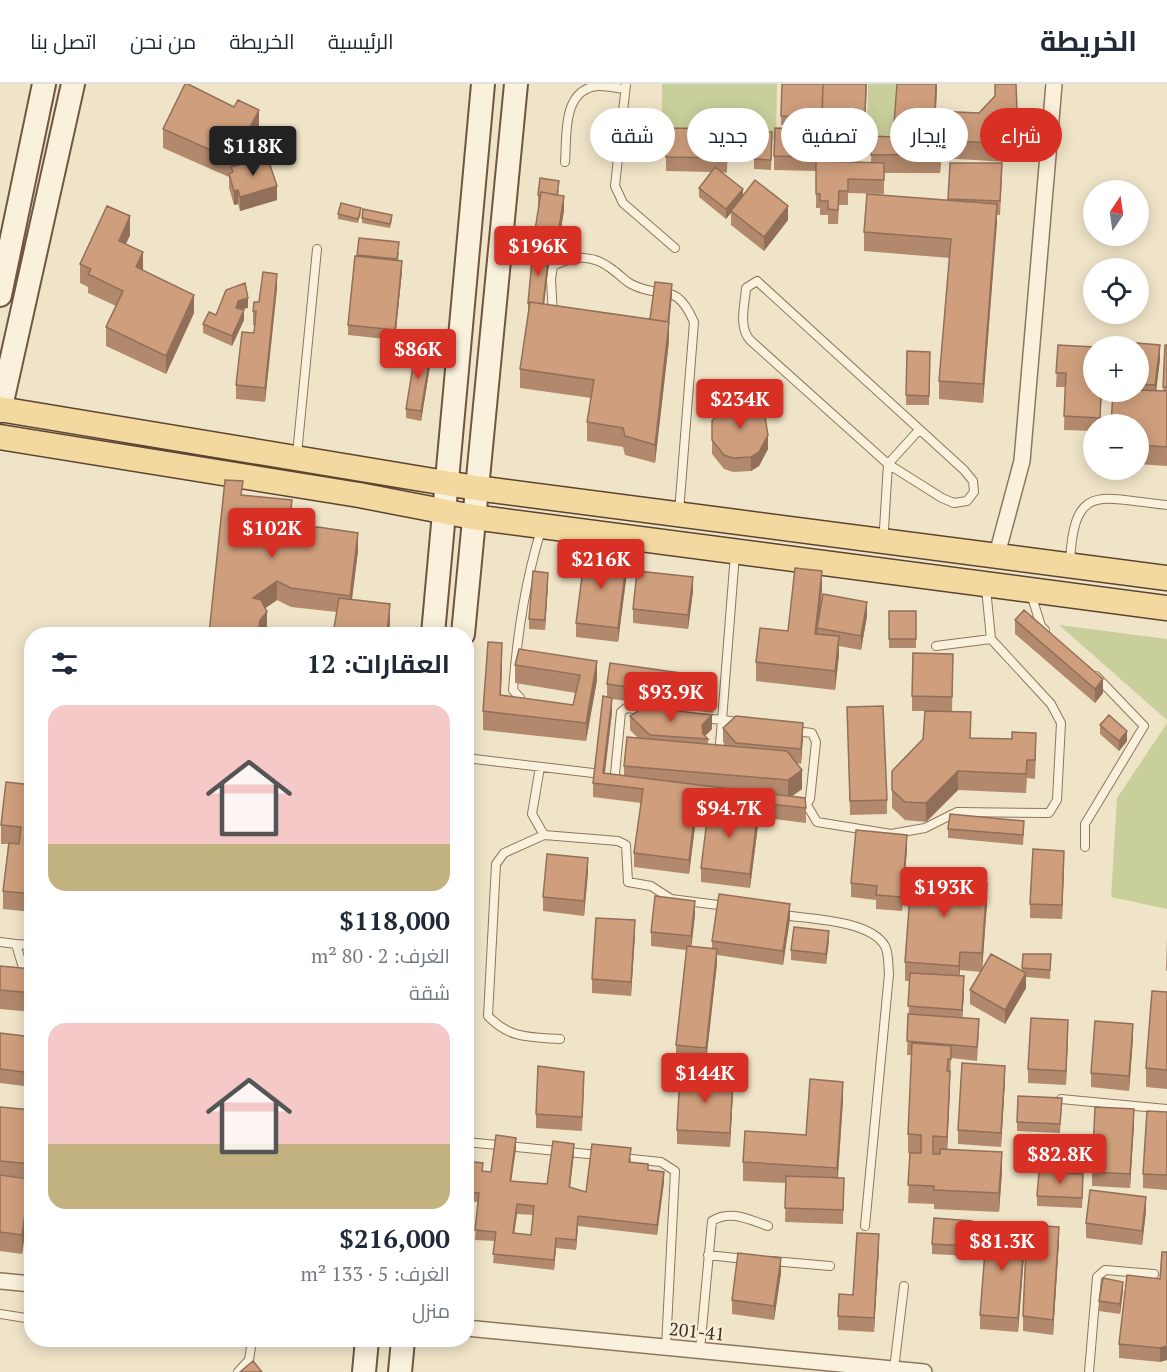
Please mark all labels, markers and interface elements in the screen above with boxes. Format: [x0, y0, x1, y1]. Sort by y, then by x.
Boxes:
text: الخريطة [1040, 22, 1137, 59]
text: اتصل بنا [30, 27, 97, 55]
text: من نحن [130, 27, 196, 55]
text: الخريطة [229, 27, 295, 55]
text: الرئيسية [328, 27, 394, 55]
chip: شقة [590, 108, 675, 162]
chip: جديد [687, 108, 769, 162]
chip: تصفية [781, 108, 878, 162]
chip: إيجار [890, 108, 968, 162]
chip: شراء [980, 108, 1062, 162]
pin: $118K [211, 126, 295, 177]
text: $118K [223, 132, 283, 159]
north arrow [1083, 180, 1149, 246]
map controls [1083, 180, 1149, 480]
pin: $196K [496, 226, 580, 277]
text: $196K [508, 232, 568, 259]
button: locate [1083, 258, 1149, 324]
pin: $86K [382, 329, 454, 380]
text: $86K [394, 335, 442, 362]
button: + [1083, 336, 1149, 402]
pin: $234K [698, 379, 782, 430]
text: $234K [710, 385, 770, 412]
button: − [1083, 414, 1149, 480]
pin: $102K [230, 508, 314, 559]
text: $102K [242, 514, 302, 541]
pin: $216K [559, 539, 643, 590]
text: $216K [571, 545, 631, 572]
text: العقارات: 12 [307, 646, 450, 680]
icon: filters [48, 647, 81, 680]
pin: $93.9K [622, 672, 720, 723]
text: $93.9K [638, 678, 704, 705]
icon: home [195, 744, 303, 852]
pin: $94.7K [680, 788, 778, 839]
text: $94.7K [696, 794, 762, 821]
pin: $193K [902, 867, 986, 918]
text: $193K [914, 873, 974, 900]
text: $118,000 [339, 903, 450, 937]
text: الغرف: 2 · 80 m² [311, 942, 450, 969]
text: شقة [409, 979, 450, 1006]
pin: $144K [663, 1053, 747, 1104]
text: $144K [675, 1059, 735, 1086]
icon: home [195, 1062, 303, 1170]
pin: $82.8K [1011, 1134, 1109, 1185]
text: $82.8K [1027, 1140, 1093, 1167]
text: $216,000 [339, 1221, 450, 1255]
pin: $81.3K [953, 1221, 1051, 1272]
text: $81.3K [969, 1227, 1035, 1254]
text: الغرف: 5 · 133 m² [300, 1260, 450, 1287]
text: منزل [412, 1297, 450, 1324]
street label: 201-41 [668, 1316, 726, 1346]

